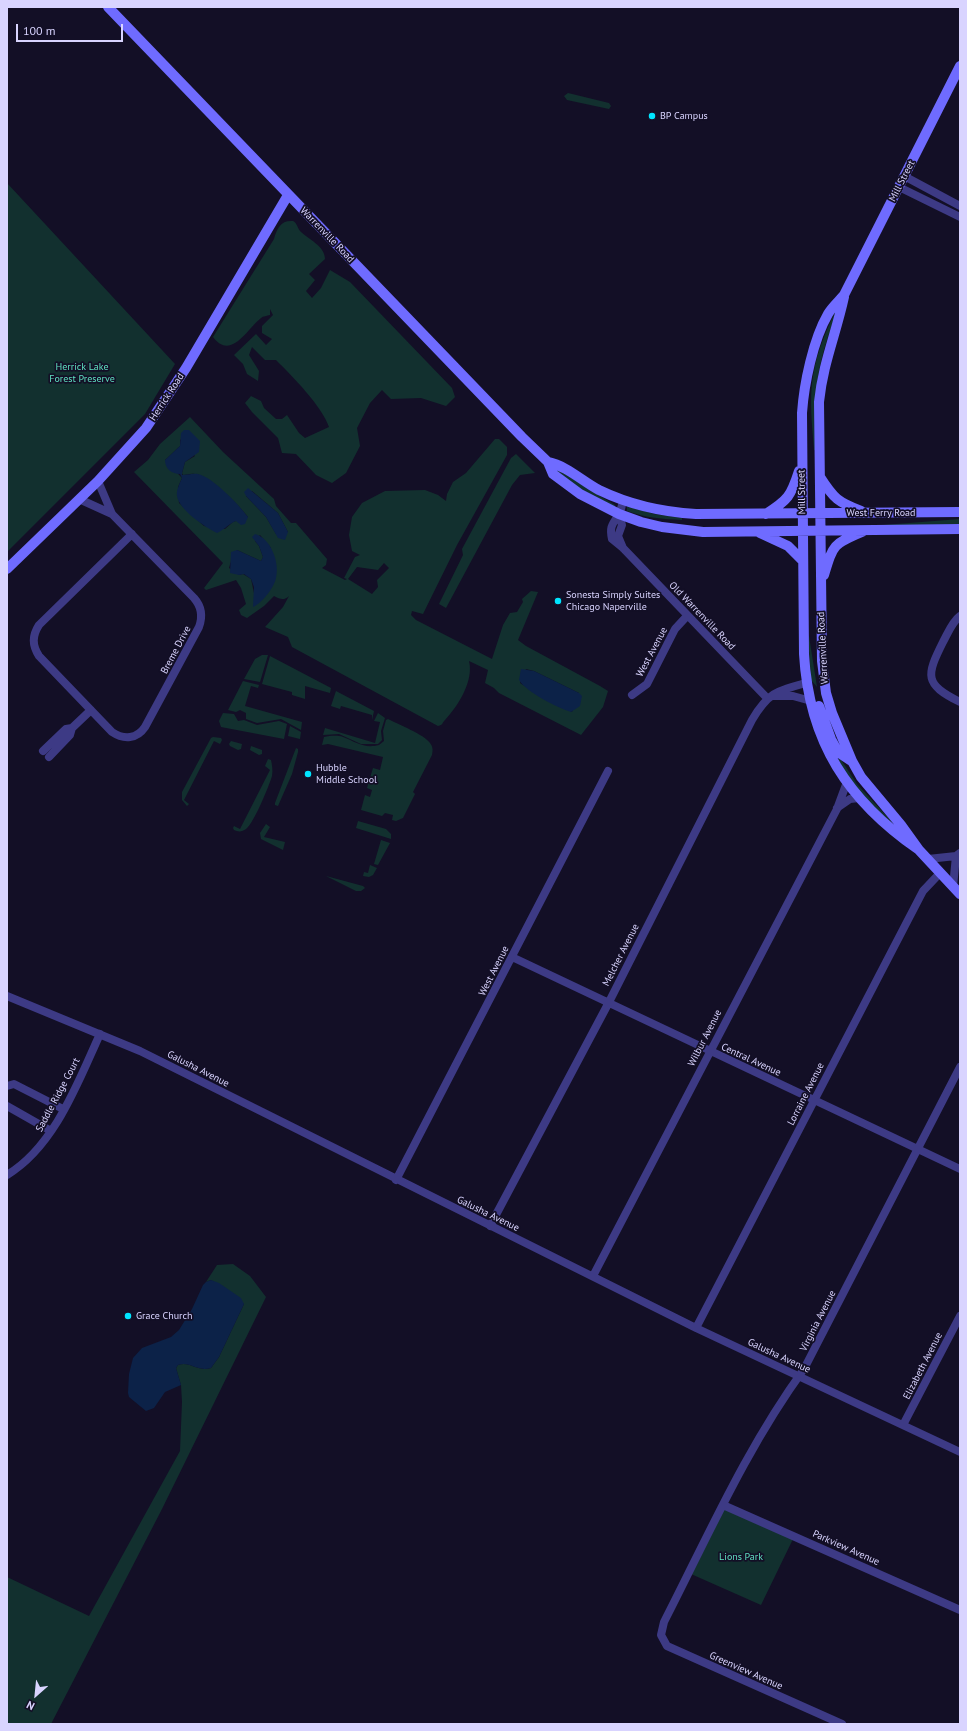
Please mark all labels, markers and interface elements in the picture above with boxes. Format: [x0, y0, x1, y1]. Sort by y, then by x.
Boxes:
scale bar [18, 16, 125, 42]
text: 100 m [23, 23, 56, 38]
place label: BP Campus [660, 110, 708, 122]
marker: BP Campus [647, 111, 657, 121]
street label: Mill Street [887, 158, 917, 204]
street label: Warrenville Road [298, 205, 356, 265]
park label: Herrick Lake Forest Preserve [49, 361, 115, 384]
street label: Herrick Road [147, 371, 187, 423]
street label: Mill Street [796, 470, 808, 514]
street label: West Ferry Road [847, 507, 915, 519]
street label: Old Warrenville Road [666, 579, 738, 653]
place label: Sonesta Simply Suites Chicago Naperville [566, 589, 660, 612]
marker: Sonesta Simply Suites Chicago Naperville [553, 596, 563, 606]
street label: Warrenville Road [815, 612, 831, 684]
street label: Breme Drive [158, 624, 194, 676]
street label: West Avenue [634, 625, 670, 679]
place label: Hubble Middle School [316, 762, 377, 786]
marker: Hubble Middle School [303, 769, 313, 779]
street label: Melcher Avenue [600, 922, 642, 988]
street label: West Avenue [476, 944, 512, 998]
street label: Wilbur Avenue [686, 1008, 724, 1068]
street label: Central Avenue [719, 1041, 783, 1079]
street label: Galusha Avenue [165, 1048, 231, 1090]
street label: Saddle Ridge Court [33, 1056, 83, 1134]
street label: Lorraine Avenue [785, 1061, 827, 1127]
street label: Galusha Avenue [455, 1194, 521, 1234]
street label: Virginia Avenue [797, 1289, 839, 1353]
place label: Grace Church [136, 1310, 192, 1322]
marker: Grace Church [123, 1311, 133, 1321]
street label: Elizabeth Avenue [901, 1330, 945, 1402]
street label: Galusha Avenue [746, 1336, 812, 1376]
street label: Parkview Avenue [811, 1528, 881, 1568]
park label: Lions Park [719, 1551, 763, 1563]
street label: Greenview Avenue [708, 1650, 784, 1692]
north arrow [16, 1675, 56, 1715]
text: N [24, 1698, 37, 1714]

